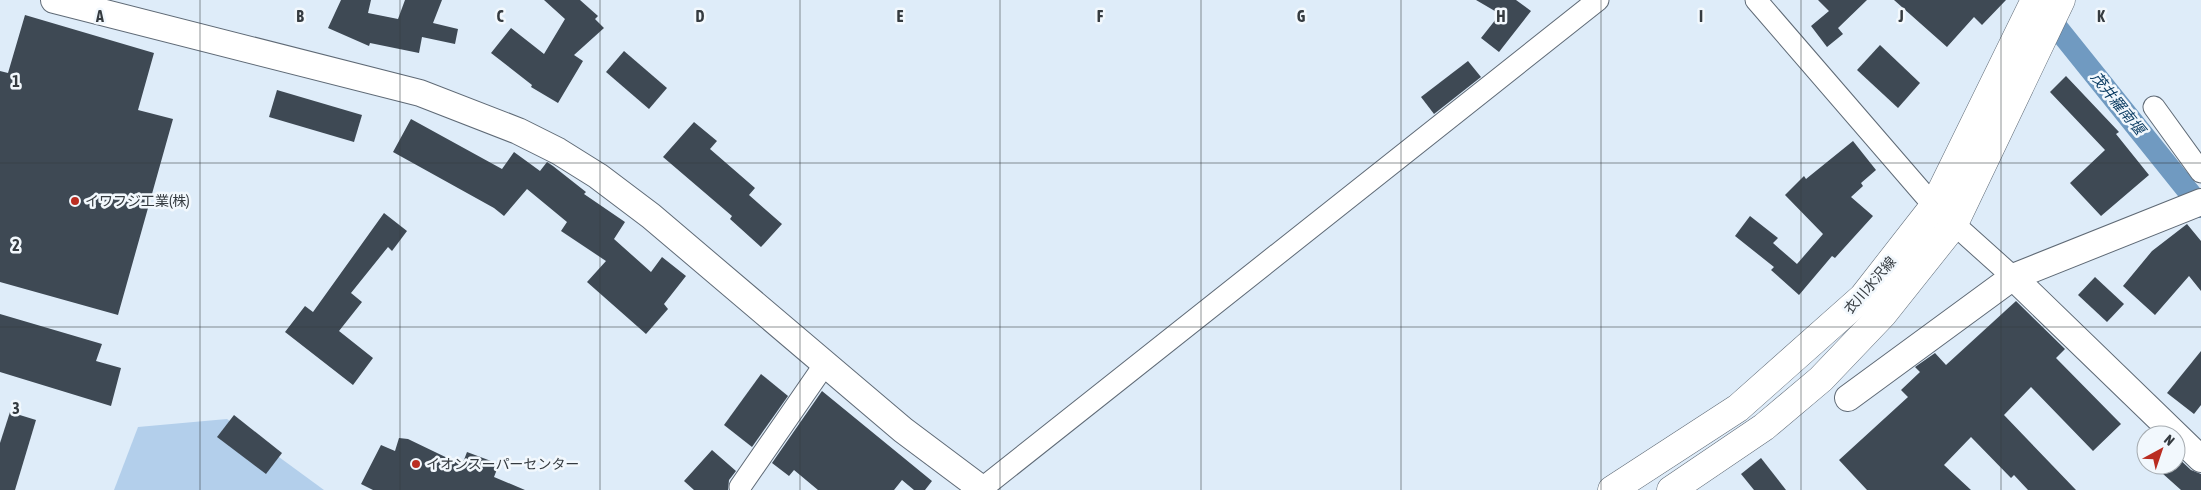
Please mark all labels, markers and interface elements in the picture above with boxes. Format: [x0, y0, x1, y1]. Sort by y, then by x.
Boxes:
text: A [95, 7, 104, 25]
text: B [296, 7, 304, 25]
text: C [496, 7, 504, 25]
text: D [696, 7, 705, 25]
text: E [897, 7, 904, 25]
text: F [1097, 7, 1104, 25]
text: G [1297, 7, 1306, 25]
text: H [1496, 7, 1506, 25]
text: I [1699, 7, 1703, 25]
text: J [1897, 7, 1904, 25]
text: K [2097, 7, 2105, 25]
water label: 茂井羅南堰 [2088, 69, 2150, 140]
text: 1 [12, 72, 20, 90]
place label: イワフジ工業(株) [85, 193, 190, 209]
marker: イワフジ工業(株) [69, 195, 81, 207]
text: 2 [12, 236, 20, 254]
street label: 衣川水沢線 [1841, 253, 1899, 317]
text: 3 [12, 399, 20, 417]
north arrow [2136, 425, 2186, 475]
text: N [2161, 431, 2178, 449]
place label: イオンスーパーセンター [426, 456, 580, 472]
marker: イオンスーパーセンター [410, 458, 422, 470]

